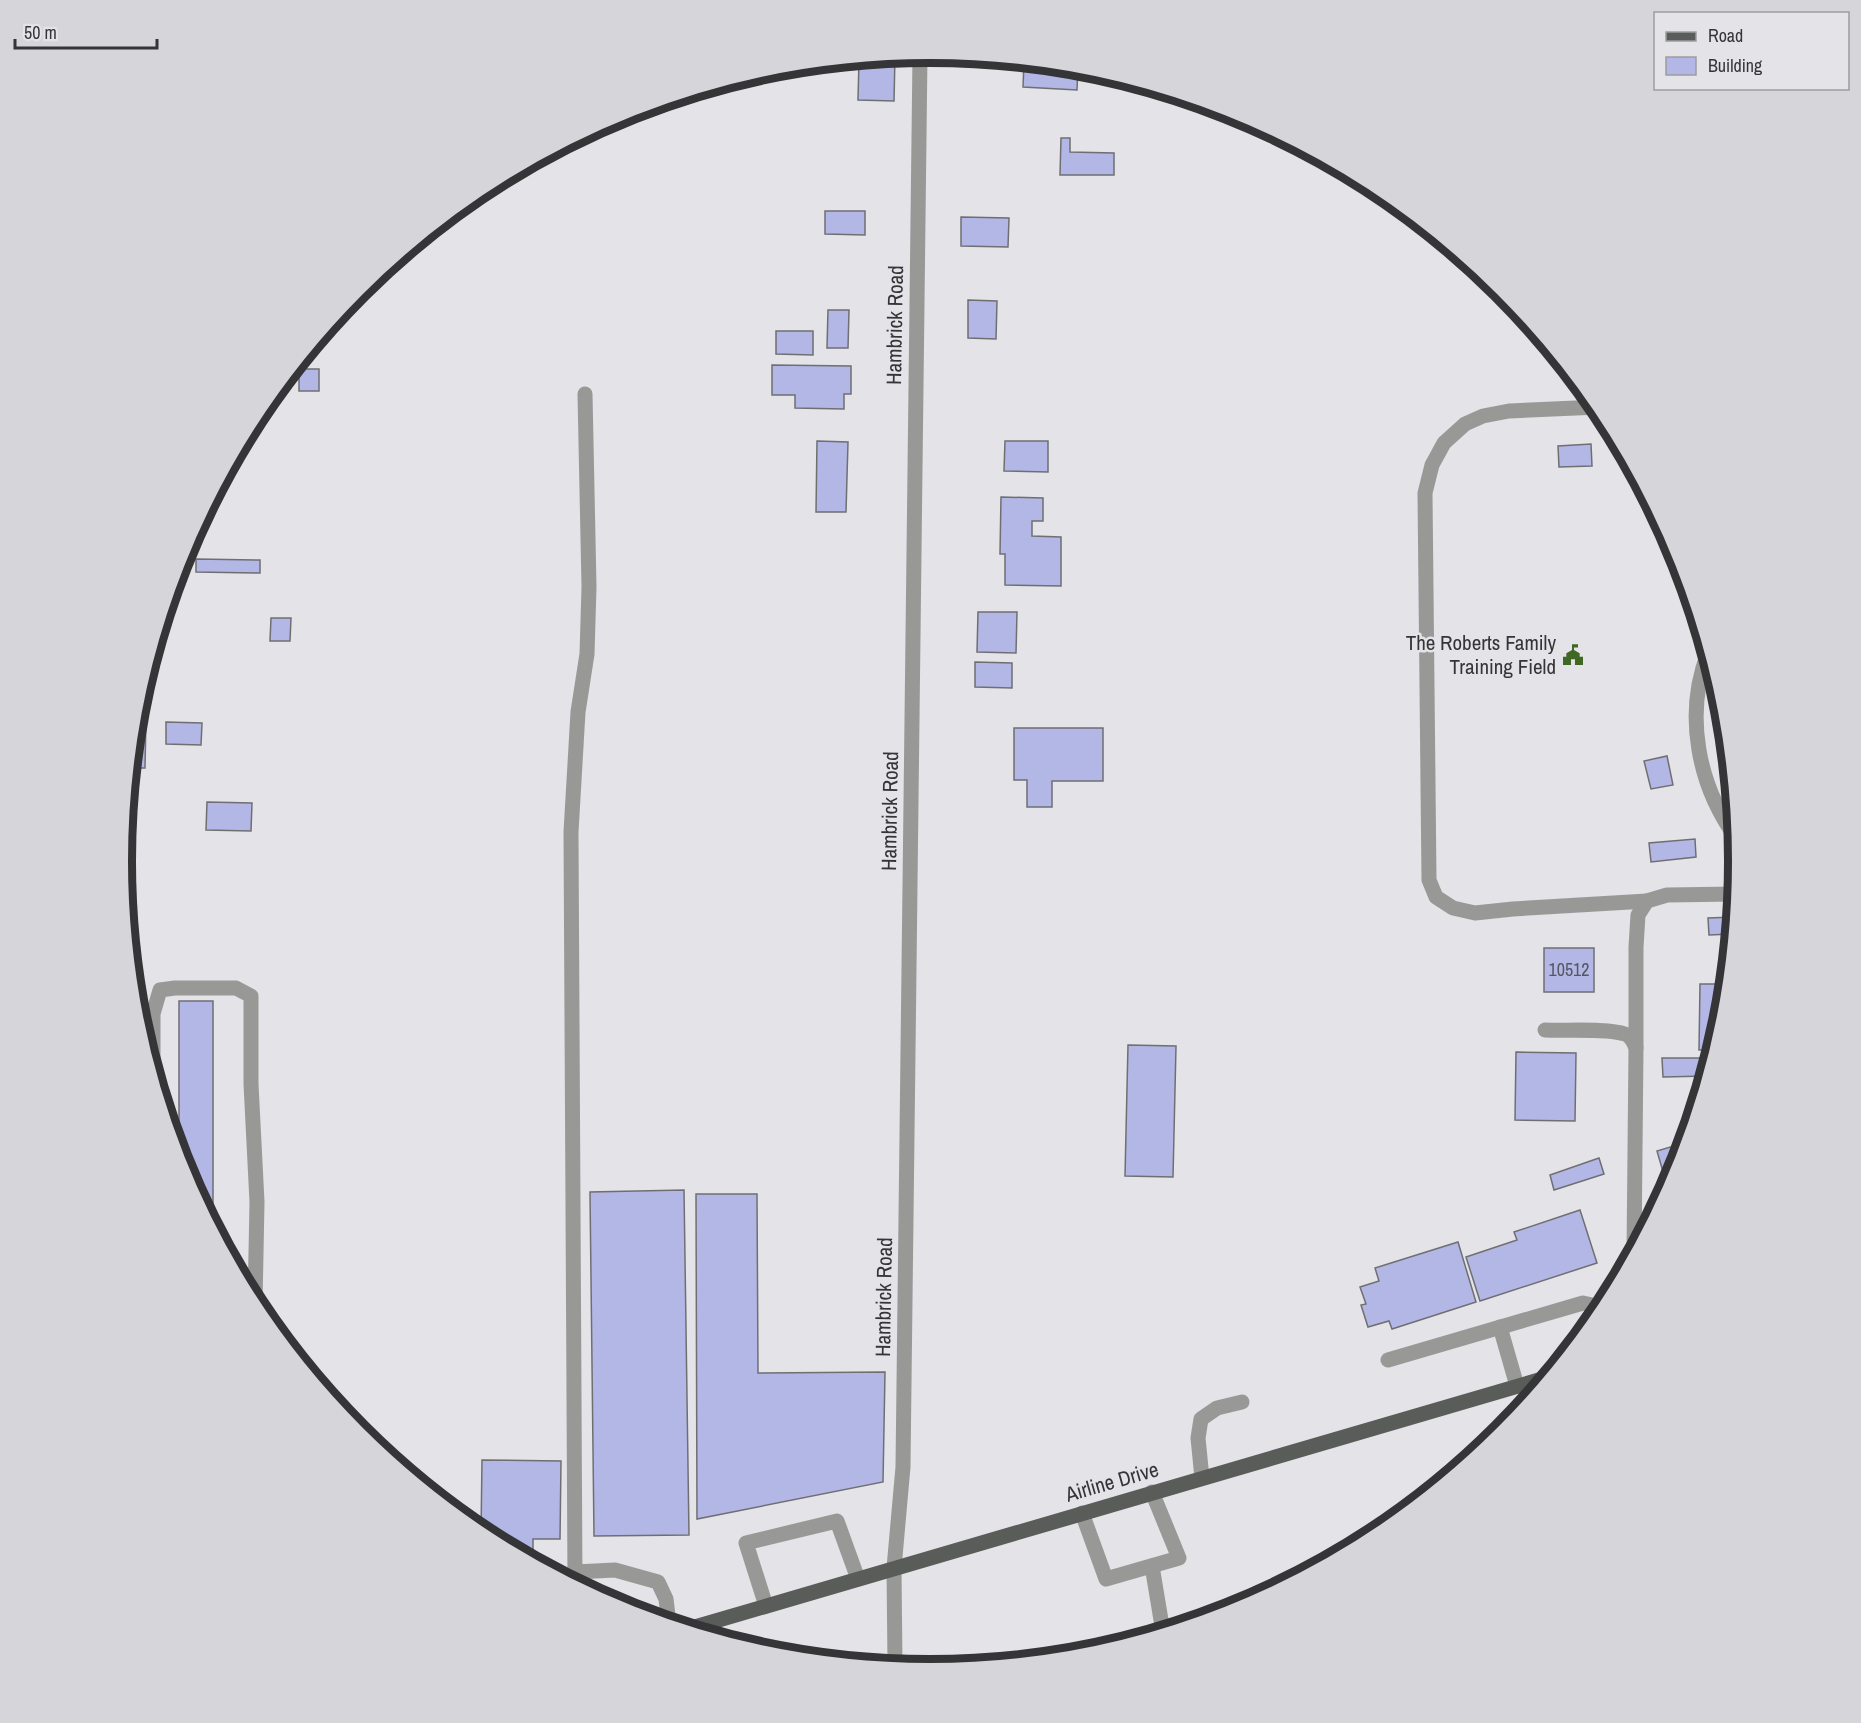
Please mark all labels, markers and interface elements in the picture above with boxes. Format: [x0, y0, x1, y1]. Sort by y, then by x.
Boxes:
scale bar [15, 12, 158, 50]
legend [1654, 12, 1849, 90]
text: 50 m [24, 20, 57, 45]
text: Road [1708, 23, 1743, 48]
text: Building [1708, 53, 1763, 78]
street label: Hambrick Road [879, 265, 910, 385]
place label: The Roberts Family Training Field [1406, 628, 1556, 681]
public building icon: The Roberts Family Training Field [1561, 643, 1585, 667]
street label: Hambrick Road [874, 751, 905, 871]
house number: 10512 [1548, 957, 1590, 982]
street label: Hambrick Road [868, 1237, 899, 1357]
street label: Airline Drive [1061, 1454, 1162, 1509]

